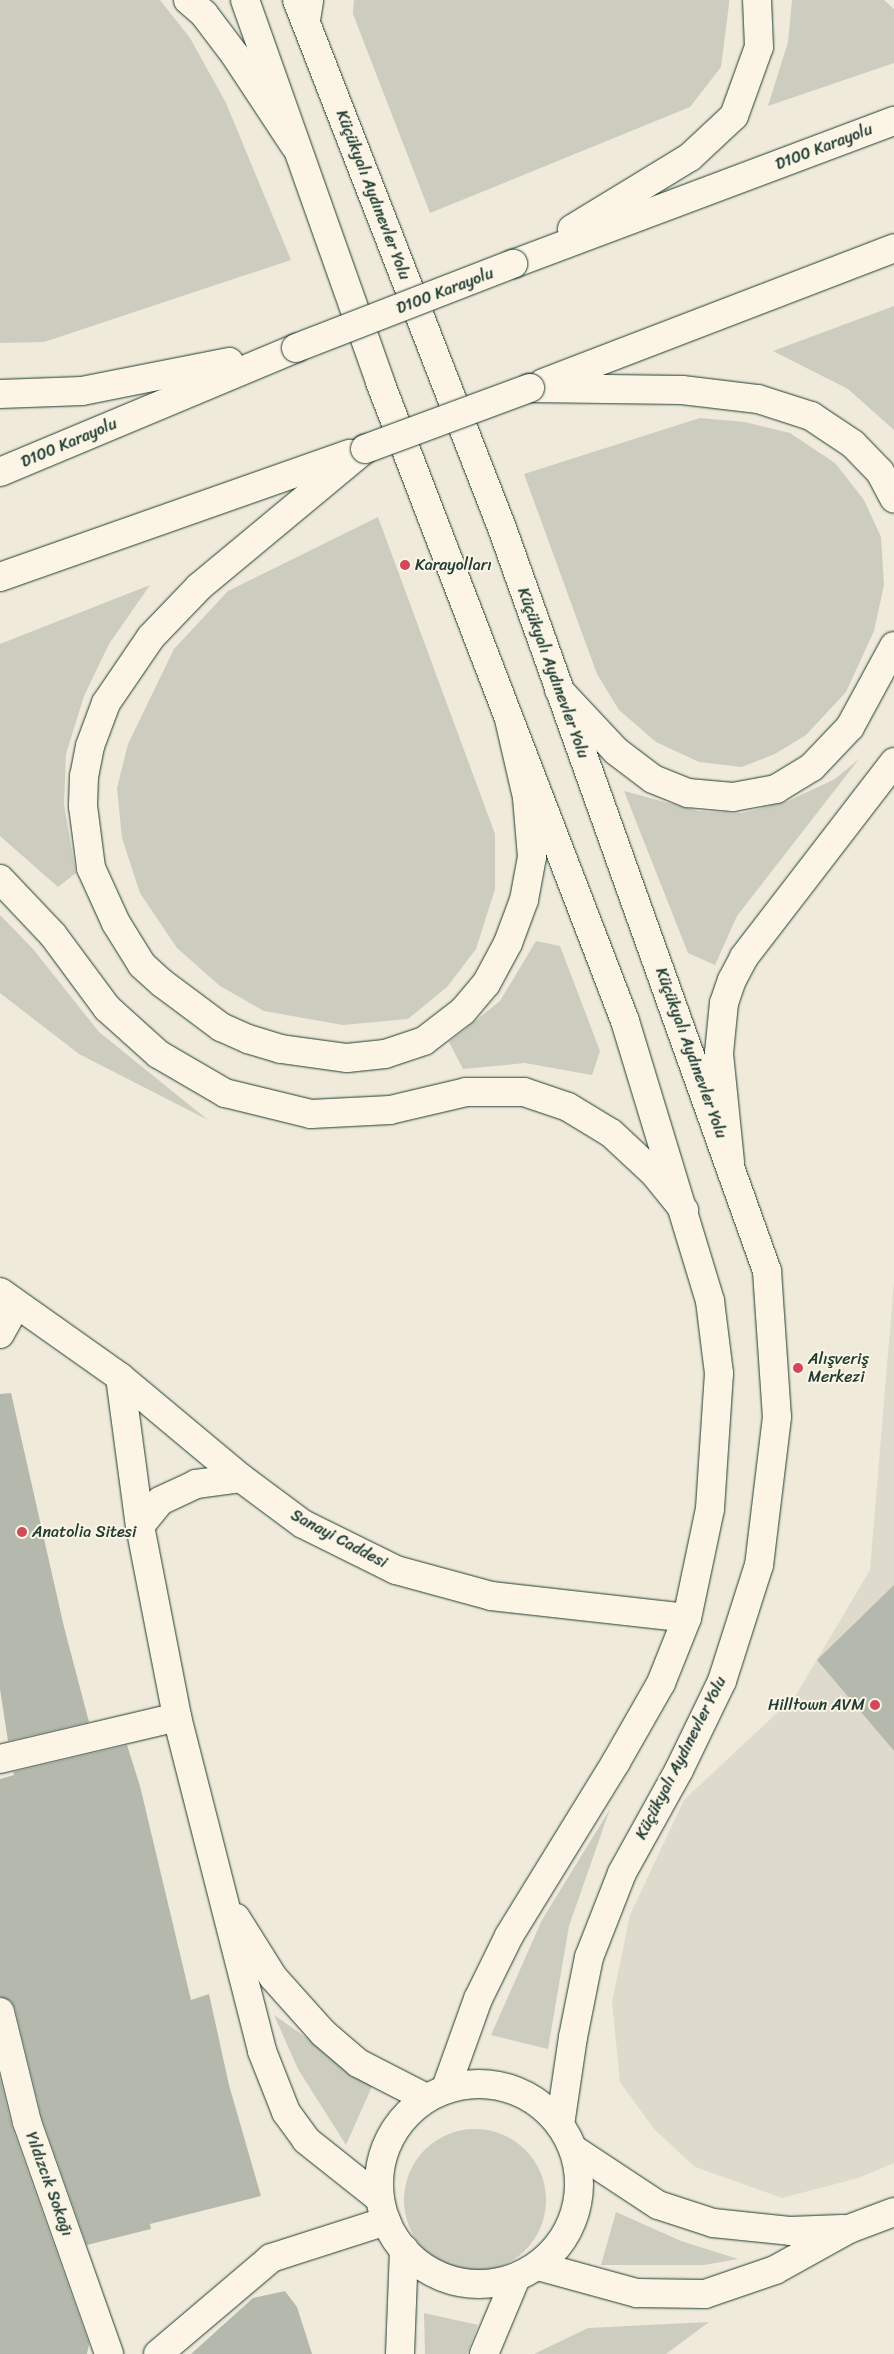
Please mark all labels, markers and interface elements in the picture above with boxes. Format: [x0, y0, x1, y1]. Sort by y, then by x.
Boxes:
street label: Küçükyalı Aydınevler Yolu [332, 107, 414, 283]
street label: D100 Karayolu [773, 120, 875, 174]
street label: D100 Karayolu [394, 264, 496, 318]
street label: D100 Karayolu [18, 414, 120, 472]
place label: Karayolları [415, 555, 492, 575]
marker: Karayolları [399, 559, 411, 571]
street label: Küçükyalı Aydınevler Yolu [513, 585, 593, 761]
street label: Küçükyalı Aydınevler Yolu [651, 965, 731, 1141]
place label: Alışveriş Merkezi [808, 1349, 869, 1387]
marker: Alışveriş Merkezi [792, 1362, 804, 1374]
street label: Sanayi Caddesi [288, 1506, 390, 1572]
place label: Anatolia Sitesi [32, 1522, 137, 1542]
marker: Anatolia Sitesi [16, 1526, 28, 1538]
street label: Küçükyalı Aydınevler Yolu [631, 1673, 731, 1843]
place label: Hilltown AVM [768, 1695, 865, 1715]
marker: Hilltown AVM [869, 1699, 881, 1711]
street label: Yıldızcık Sokağı [21, 2129, 77, 2239]

